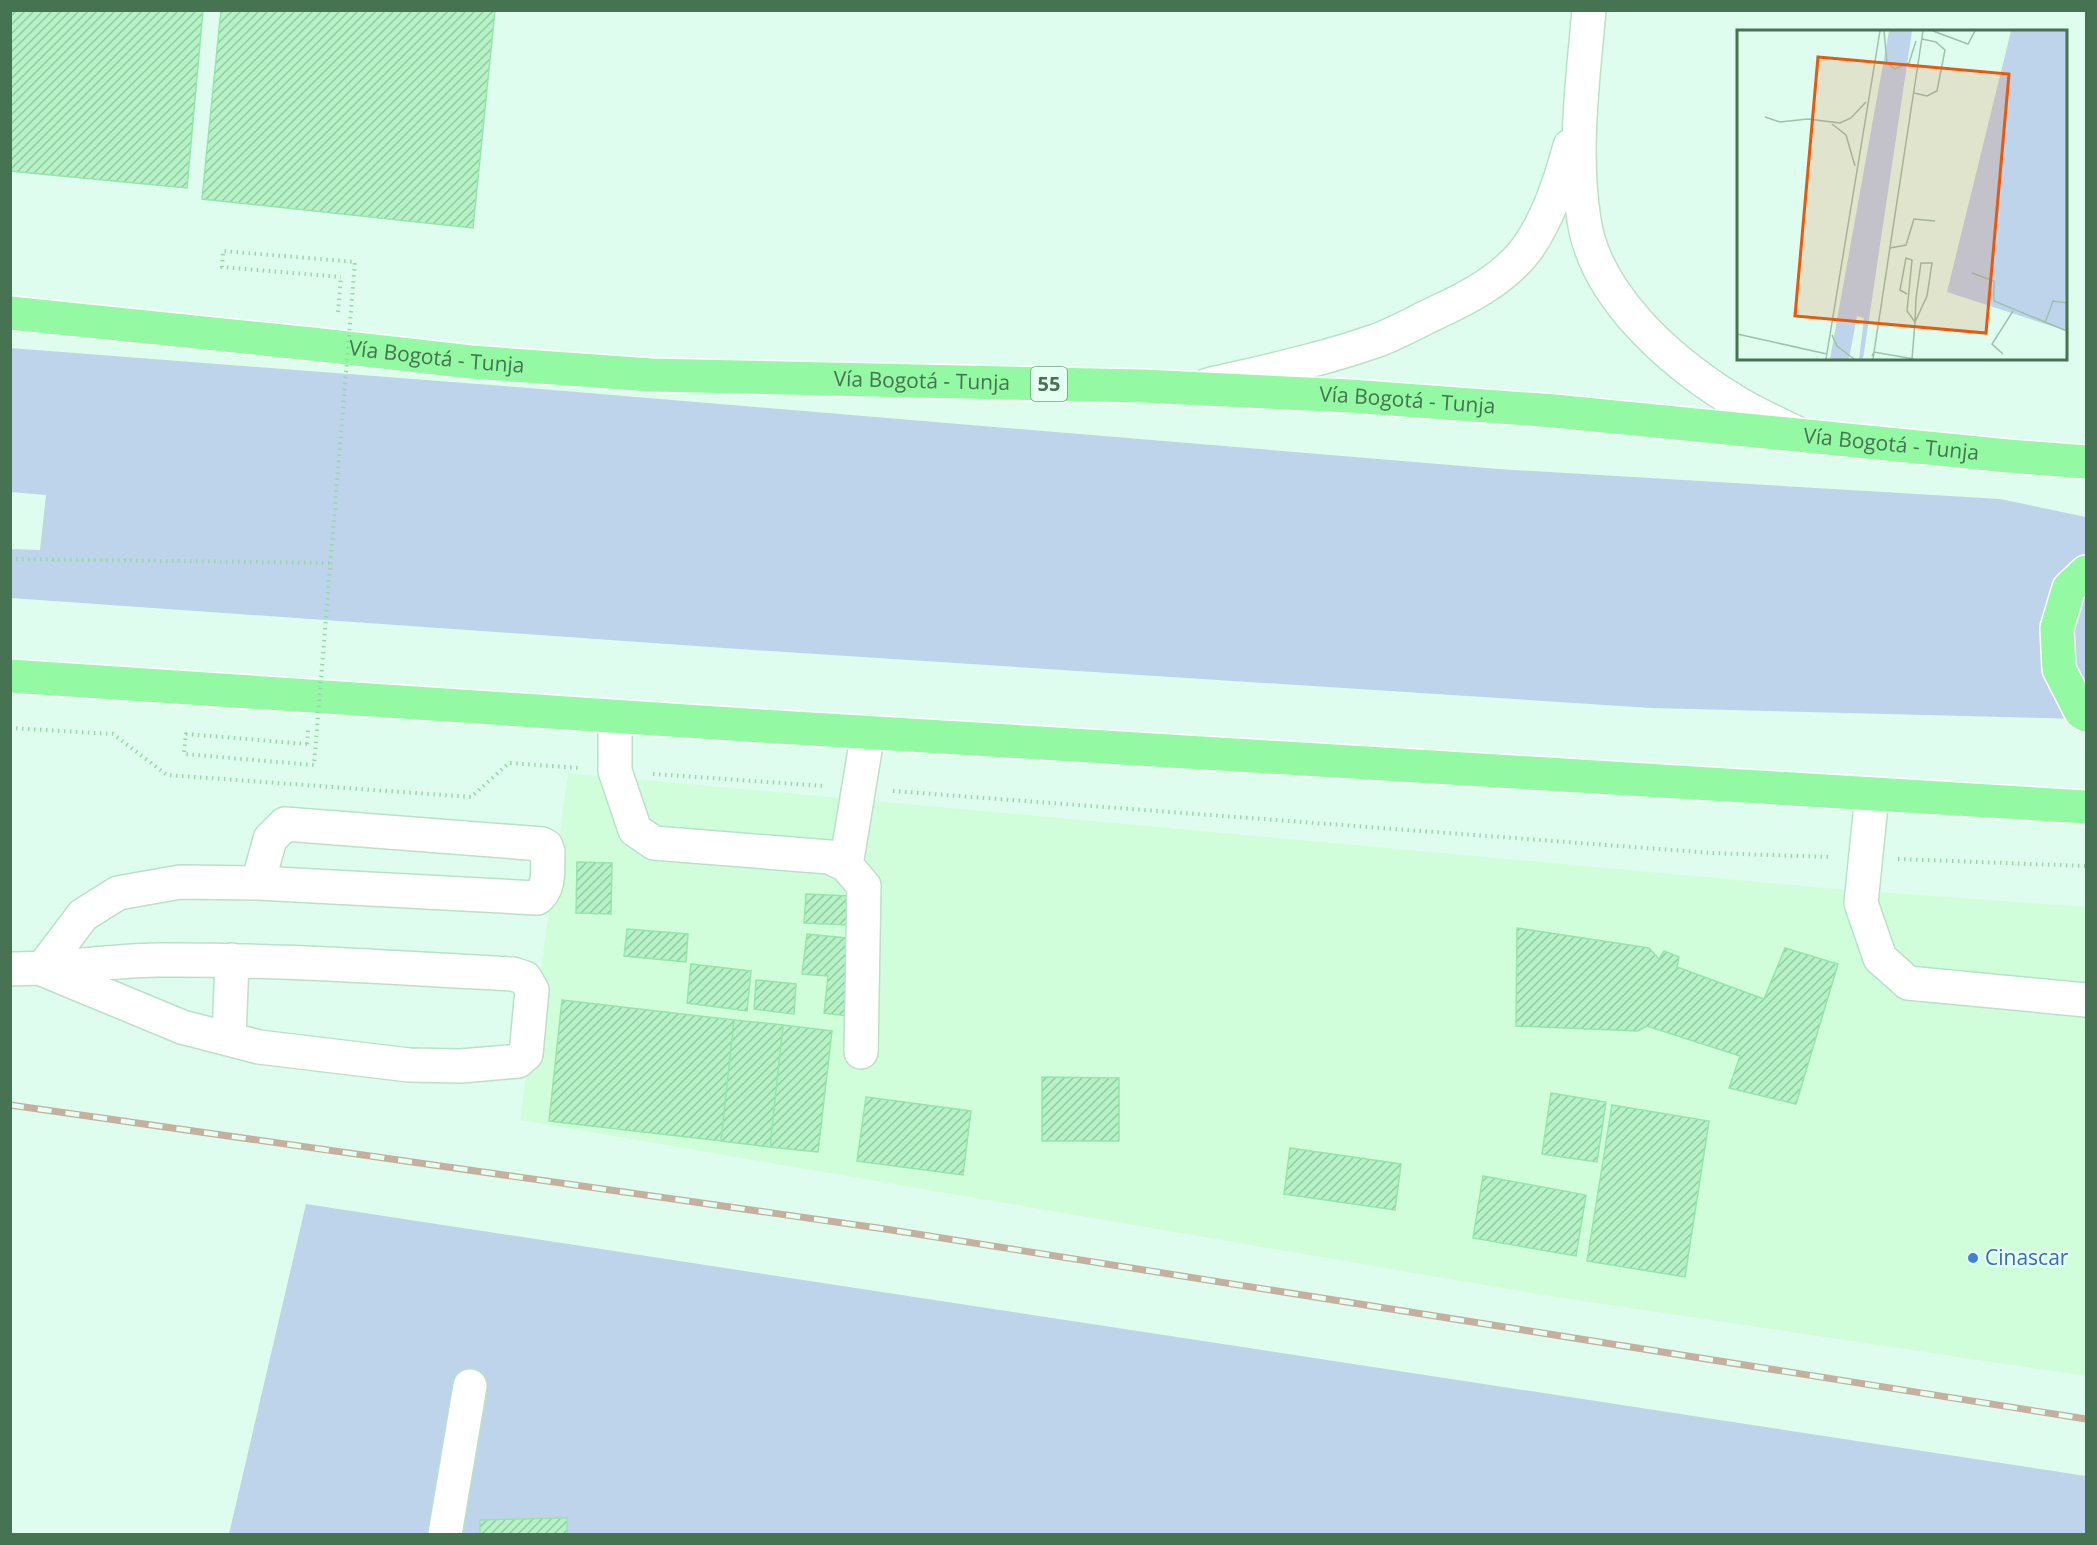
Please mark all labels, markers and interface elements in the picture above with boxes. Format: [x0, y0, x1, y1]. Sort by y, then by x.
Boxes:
inset map [1737, 30, 2067, 360]
street label: Vía Bogotá - Tunja [347, 333, 526, 379]
street label: Vía Bogotá - Tunja [833, 364, 1010, 396]
road number: 55 [1031, 367, 1067, 401]
street label: Vía Bogotá - Tunja [1319, 380, 1497, 420]
street label: Vía Bogotá - Tunja [1802, 421, 1981, 466]
place label: Cinascar [1985, 1243, 2069, 1271]
marker: Cinascar [1966, 1251, 1980, 1265]

